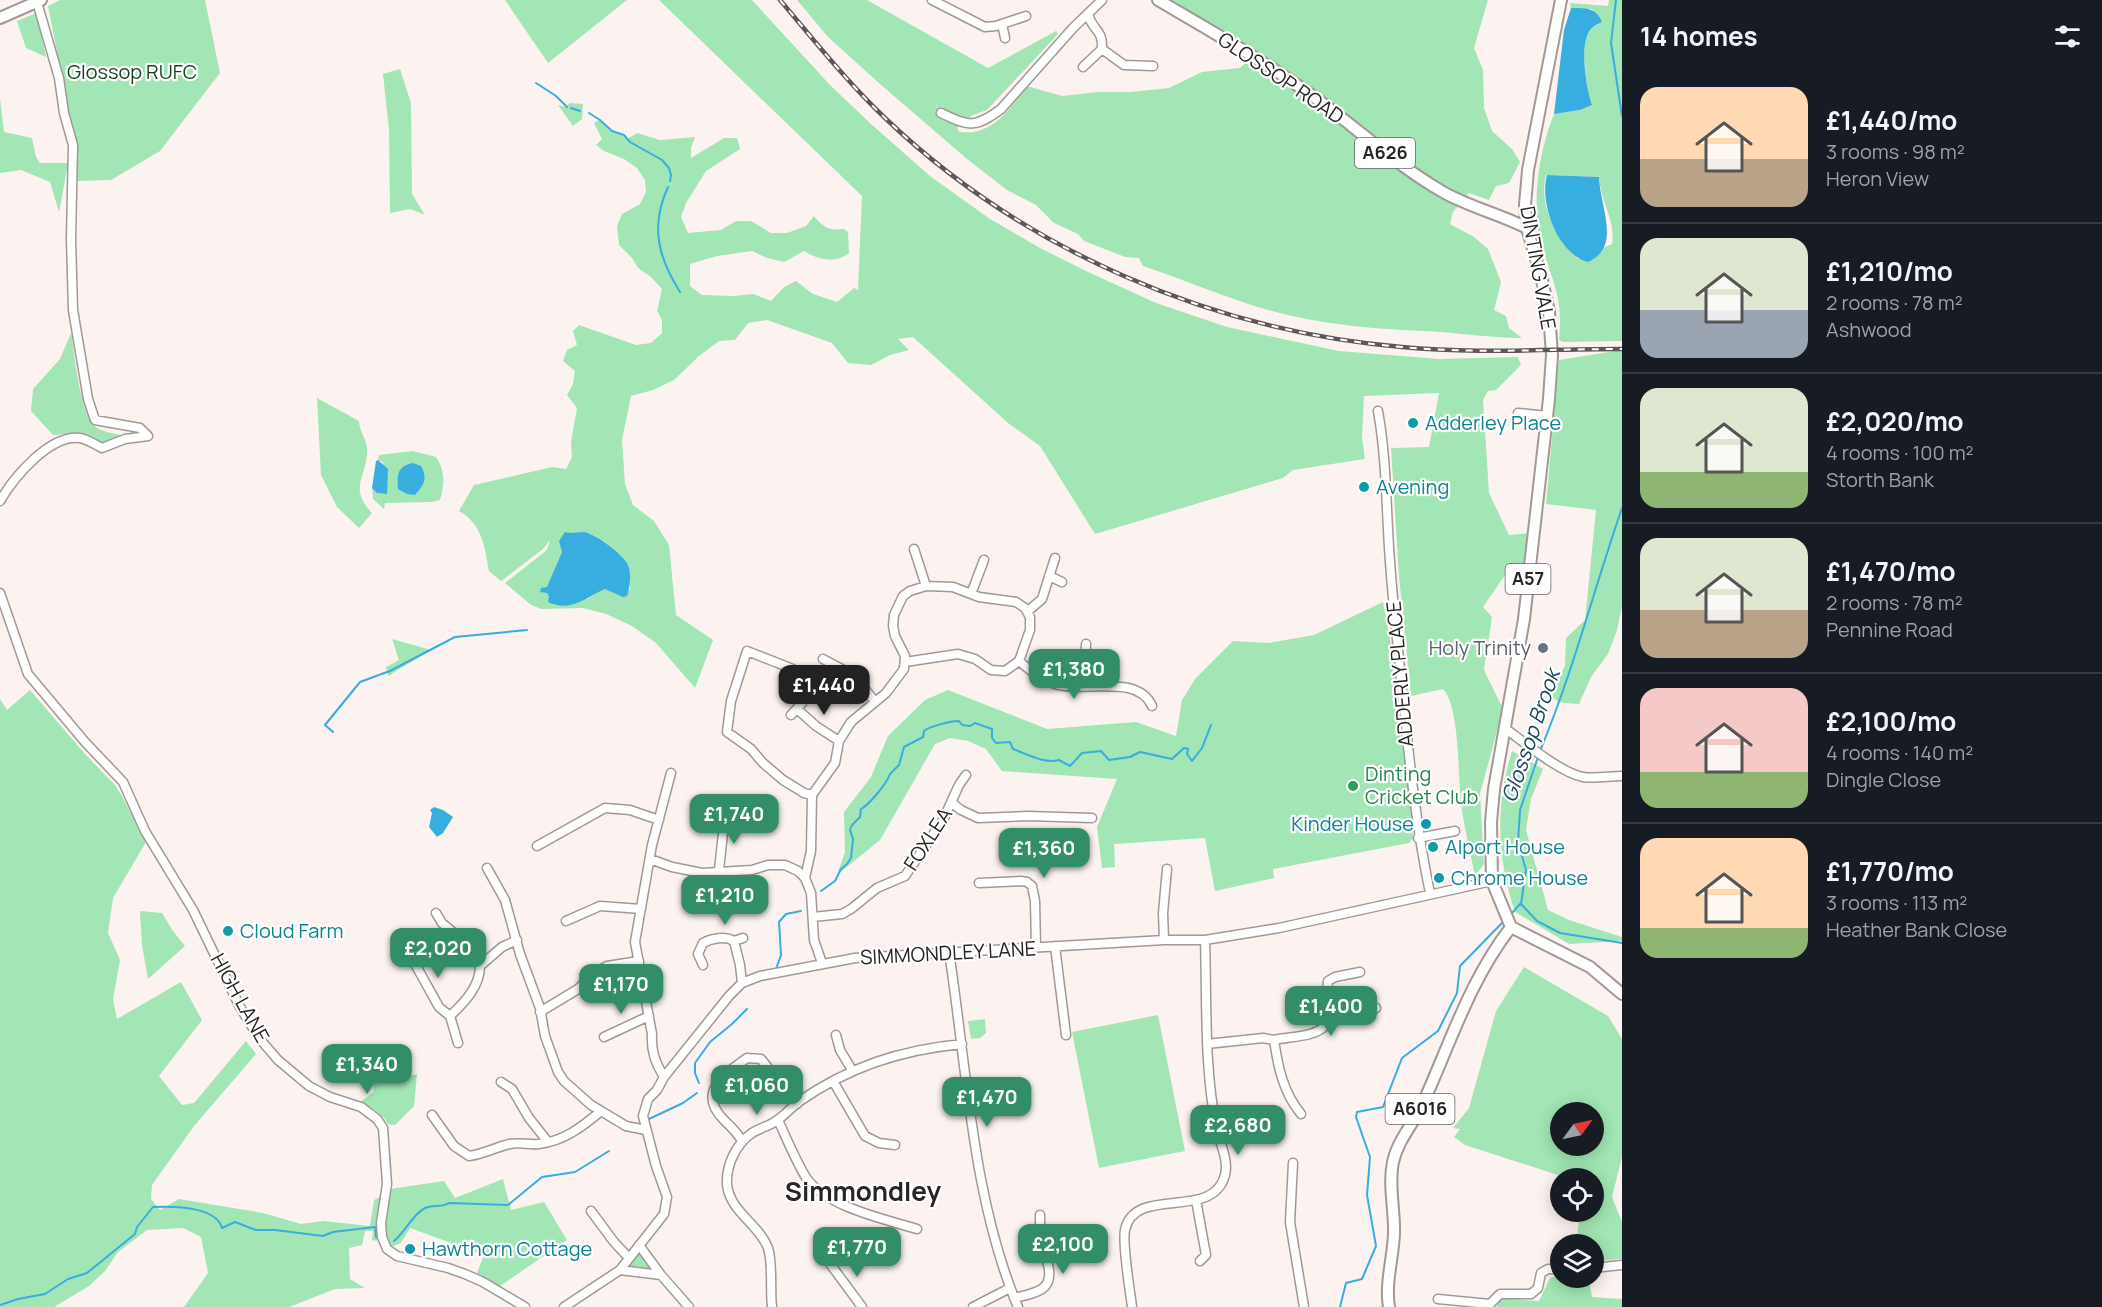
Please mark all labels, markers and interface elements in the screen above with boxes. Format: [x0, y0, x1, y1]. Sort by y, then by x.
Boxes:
text: 14 homes [1640, 18, 1758, 54]
icon: filters [2051, 20, 2084, 53]
street label: GLOSSOP ROAD [1213, 25, 1350, 130]
park label: Glossop RUFC [67, 58, 197, 85]
text: £1,440/mo [1826, 102, 1957, 138]
icon: home [1688, 111, 1760, 183]
road number: A626 [1355, 138, 1415, 168]
text: 3 rooms · 98 m² [1826, 138, 1965, 165]
text: Heron View [1826, 165, 1929, 192]
street label: DINTING VALE [1514, 204, 1563, 332]
text: £1,210/mo [1826, 253, 1953, 289]
icon: home [1688, 262, 1760, 334]
text: 2 rooms · 78 m² [1826, 289, 1963, 316]
text: Ashwood [1826, 316, 1912, 343]
text: £2,020/mo [1826, 403, 1964, 439]
place label: Adderley Place [1425, 409, 1561, 436]
icon: home [1688, 412, 1760, 484]
marker: Adderley Place [1406, 416, 1420, 430]
text: 4 rooms · 100 m² [1826, 439, 1974, 466]
text: Storth Bank [1826, 466, 1934, 493]
place label: Avening [1376, 473, 1449, 500]
marker: Avening [1357, 480, 1371, 494]
text: £1,470/mo [1826, 553, 1956, 589]
icon: home [1688, 562, 1760, 634]
road number: A57 [1506, 564, 1550, 594]
text: 2 rooms · 78 m² [1826, 589, 1963, 616]
street label: ADDERLY PLACE [1380, 600, 1419, 748]
text: Pennine Road [1826, 616, 1953, 643]
place label: Holy Trinity [1429, 634, 1531, 661]
marker: Holy Trinity [1536, 641, 1550, 655]
pin: £1,380 [1025, 649, 1123, 700]
text: £1,380 [1043, 655, 1105, 682]
water label: Glossop Brook [1494, 663, 1567, 806]
pin: £1,440 [775, 665, 873, 716]
text: £1,440 [793, 671, 855, 698]
text: £2,100/mo [1826, 703, 1956, 739]
icon: home [1688, 712, 1760, 784]
text: 4 rooms · 140 m² [1826, 739, 1973, 766]
place label: Dinting Cricket Club [1365, 760, 1479, 810]
text: Dingle Close [1826, 766, 1941, 793]
marker: Dinting Cricket Club [1346, 779, 1360, 793]
pin: £1,740 [685, 794, 783, 845]
text: £1,740 [704, 800, 764, 827]
street label: FOXLEA [897, 802, 958, 875]
place label: Kinder House [1291, 810, 1414, 837]
marker: Kinder House [1419, 817, 1433, 831]
pin: £1,360 [995, 828, 1093, 879]
place label: Alport House [1445, 833, 1565, 860]
text: £1,360 [1013, 834, 1075, 861]
marker: Alport House [1426, 840, 1440, 854]
text: £1,770/mo [1826, 853, 1954, 889]
icon: home [1688, 862, 1760, 934]
place label: Chrome House [1451, 864, 1588, 891]
marker: Chrome House [1432, 871, 1446, 885]
pin: £1,210 [676, 875, 774, 926]
text: £1,210 [695, 881, 755, 908]
text: 3 rooms · 113 m² [1826, 889, 1967, 916]
text: Heather Bank Close [1826, 916, 2007, 943]
place label: Cloud Farm [240, 917, 344, 944]
marker: Cloud Farm [221, 924, 235, 938]
pin: £2,020 [389, 928, 487, 979]
text: £2,020 [404, 934, 472, 961]
street label: SIMMONDLEY LANE [859, 934, 1037, 971]
street label: HIGH LANE [205, 948, 276, 1047]
pin: £1,170 [572, 964, 670, 1015]
text: £1,170 [593, 970, 649, 997]
pin: £1,400 [1282, 986, 1380, 1037]
text: £1,400 [1299, 992, 1363, 1019]
pin: £1,340 [318, 1044, 416, 1095]
text: £1,340 [336, 1050, 398, 1077]
pin: £1,060 [708, 1065, 806, 1116]
text: £1,060 [725, 1071, 789, 1098]
pin: £1,470 [938, 1077, 1036, 1128]
text: £1,470 [956, 1083, 1018, 1110]
road number: A6016 [1386, 1094, 1454, 1124]
north arrow [1550, 1102, 1604, 1156]
map controls [1550, 1102, 1604, 1288]
pin: £2,680 [1189, 1105, 1287, 1156]
text: £2,680 [1204, 1111, 1272, 1138]
button: locate [1550, 1168, 1604, 1222]
district label: Simmondley [785, 1173, 942, 1209]
pin: £2,100 [1014, 1224, 1112, 1275]
pin: £1,770 [808, 1227, 906, 1278]
text: £2,100 [1032, 1230, 1094, 1257]
text: £1,770 [827, 1233, 887, 1260]
button: layers [1550, 1234, 1604, 1288]
place label: Hawthorn Cottage [422, 1235, 592, 1262]
marker: Hawthorn Cottage [403, 1242, 417, 1256]

